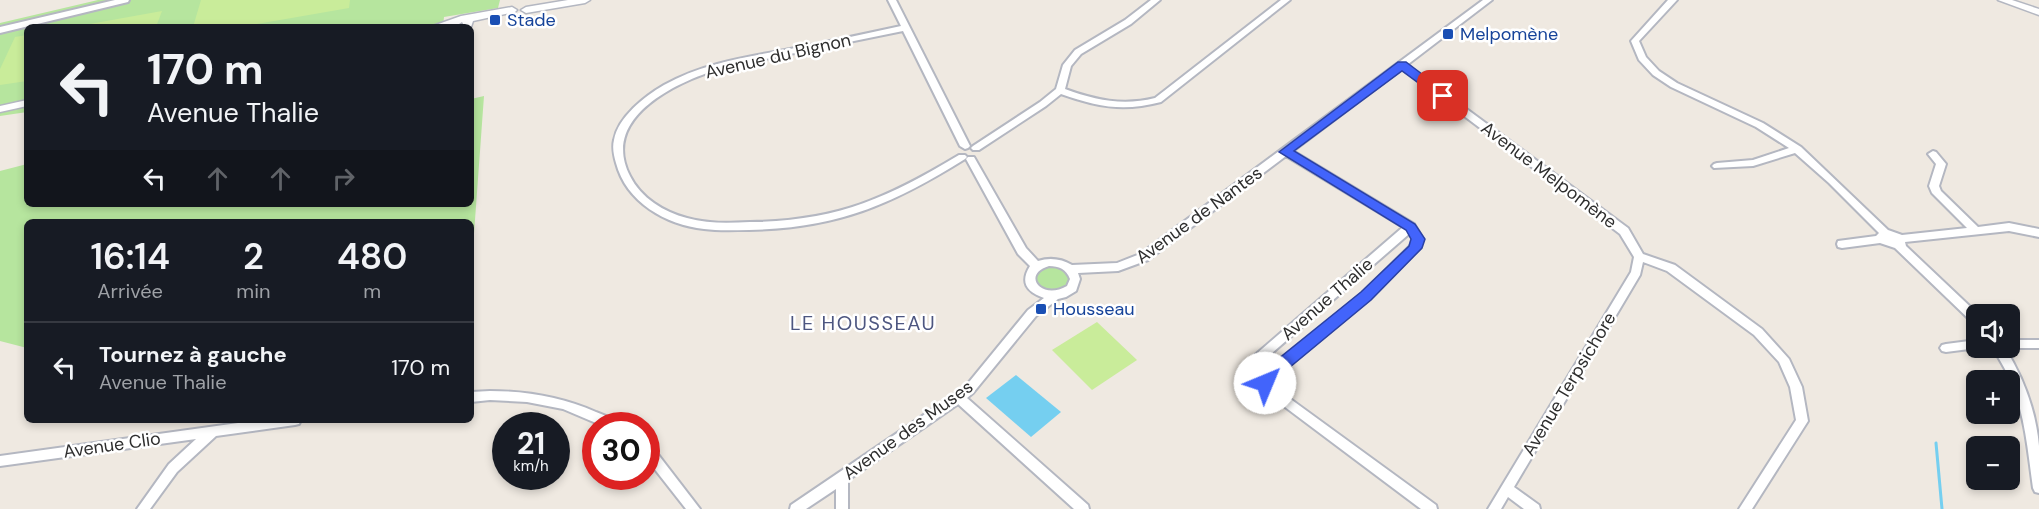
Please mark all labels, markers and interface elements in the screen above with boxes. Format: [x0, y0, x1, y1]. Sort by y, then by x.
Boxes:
place label: Stade [507, 8, 556, 32]
marker: Stade [488, 13, 502, 27]
place label: Melpomène [1460, 22, 1558, 46]
marker: Melpomène [1441, 27, 1455, 41]
street label: Avenue du Bignon [703, 28, 853, 84]
text: 170 m [147, 42, 264, 97]
icon: left [48, 48, 126, 126]
pin [1417, 70, 1468, 121]
icon: arrive [1426, 79, 1459, 112]
text: Avenue Thalie [147, 95, 319, 130]
street label: Avenue Melpomène [1476, 116, 1622, 234]
street label: Avenue de Nantes [1131, 161, 1267, 269]
icon: left [138, 162, 171, 195]
icon: ahead [201, 162, 234, 195]
icon: ahead [264, 162, 297, 195]
icon: right [327, 162, 360, 195]
text: 16:14 [90, 233, 170, 280]
text: 2 [243, 233, 264, 280]
text: 480 [337, 233, 408, 280]
street label: Avenue Thalie [1276, 252, 1378, 346]
text: Arrivée [97, 278, 163, 304]
text: min [236, 278, 270, 304]
text: m [363, 278, 381, 304]
place label: Housseau [1053, 297, 1135, 321]
marker: Housseau [1034, 302, 1048, 316]
map controls [1966, 304, 2020, 490]
button: sound [1966, 304, 2020, 358]
street label: Avenue Terpsichore [1517, 308, 1621, 460]
district label: LE HOUSSEAU [790, 310, 936, 336]
text: Tournez à gauche [99, 340, 287, 369]
icon: left [48, 351, 81, 384]
position arrow [1233, 351, 1297, 415]
text: 170 m [391, 353, 450, 382]
text: Avenue Thalie [99, 369, 227, 395]
button: + [1966, 370, 2020, 424]
street label: Avenue des Muses [838, 375, 978, 485]
speed limit sign: 30 [582, 412, 660, 490]
text: 21 [517, 424, 545, 463]
street label: Avenue Clio [62, 426, 162, 464]
button: − [1966, 436, 2020, 490]
text: km/h [513, 456, 549, 476]

